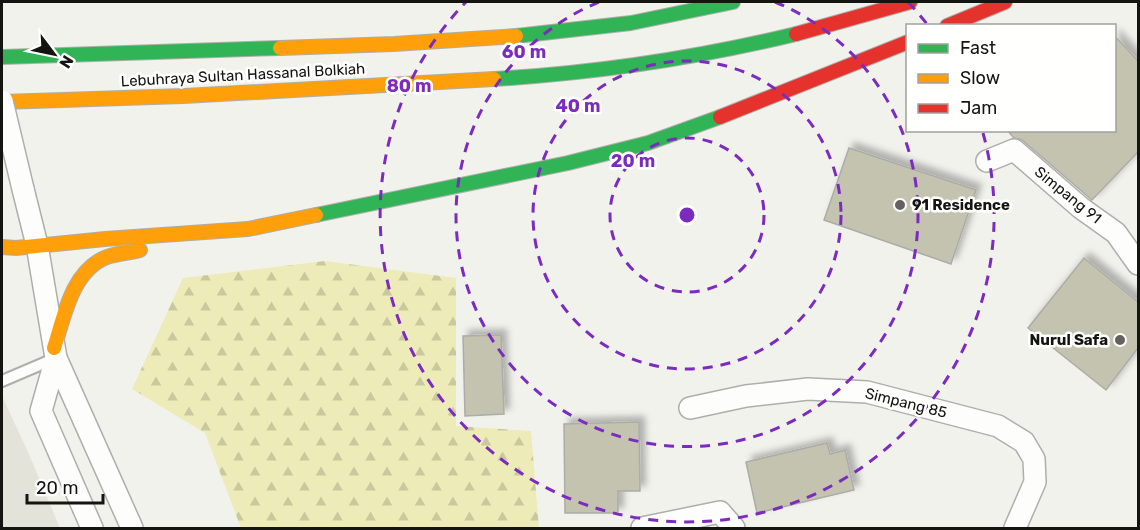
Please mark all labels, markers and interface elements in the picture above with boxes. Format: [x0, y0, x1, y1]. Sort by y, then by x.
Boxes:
north arrow [24, 24, 84, 84]
legend [906, 24, 1116, 132]
text: Fast [960, 37, 996, 59]
text: 60 m [502, 41, 546, 63]
text: N [55, 52, 77, 72]
street label: Lebuhraya Sultan Hassanal Bolkiah [120, 60, 366, 90]
text: Slow [960, 67, 1000, 89]
text: 80 m [387, 75, 431, 97]
text: 40 m [556, 95, 600, 117]
text: Jam [960, 97, 997, 119]
text: 20 m [611, 150, 655, 172]
street label: Simpang 91 [1031, 163, 1105, 227]
place label: 91 Residence [912, 196, 1010, 214]
marker: 91 Residence [893, 198, 907, 212]
centre of rings [677, 205, 697, 225]
place label: Nurul Safa [1030, 331, 1108, 349]
marker: Nurul Safa [1113, 333, 1127, 347]
street label: Simpang 85 [863, 384, 949, 422]
scale bar [27, 467, 104, 505]
text: 20 m [36, 477, 78, 499]

